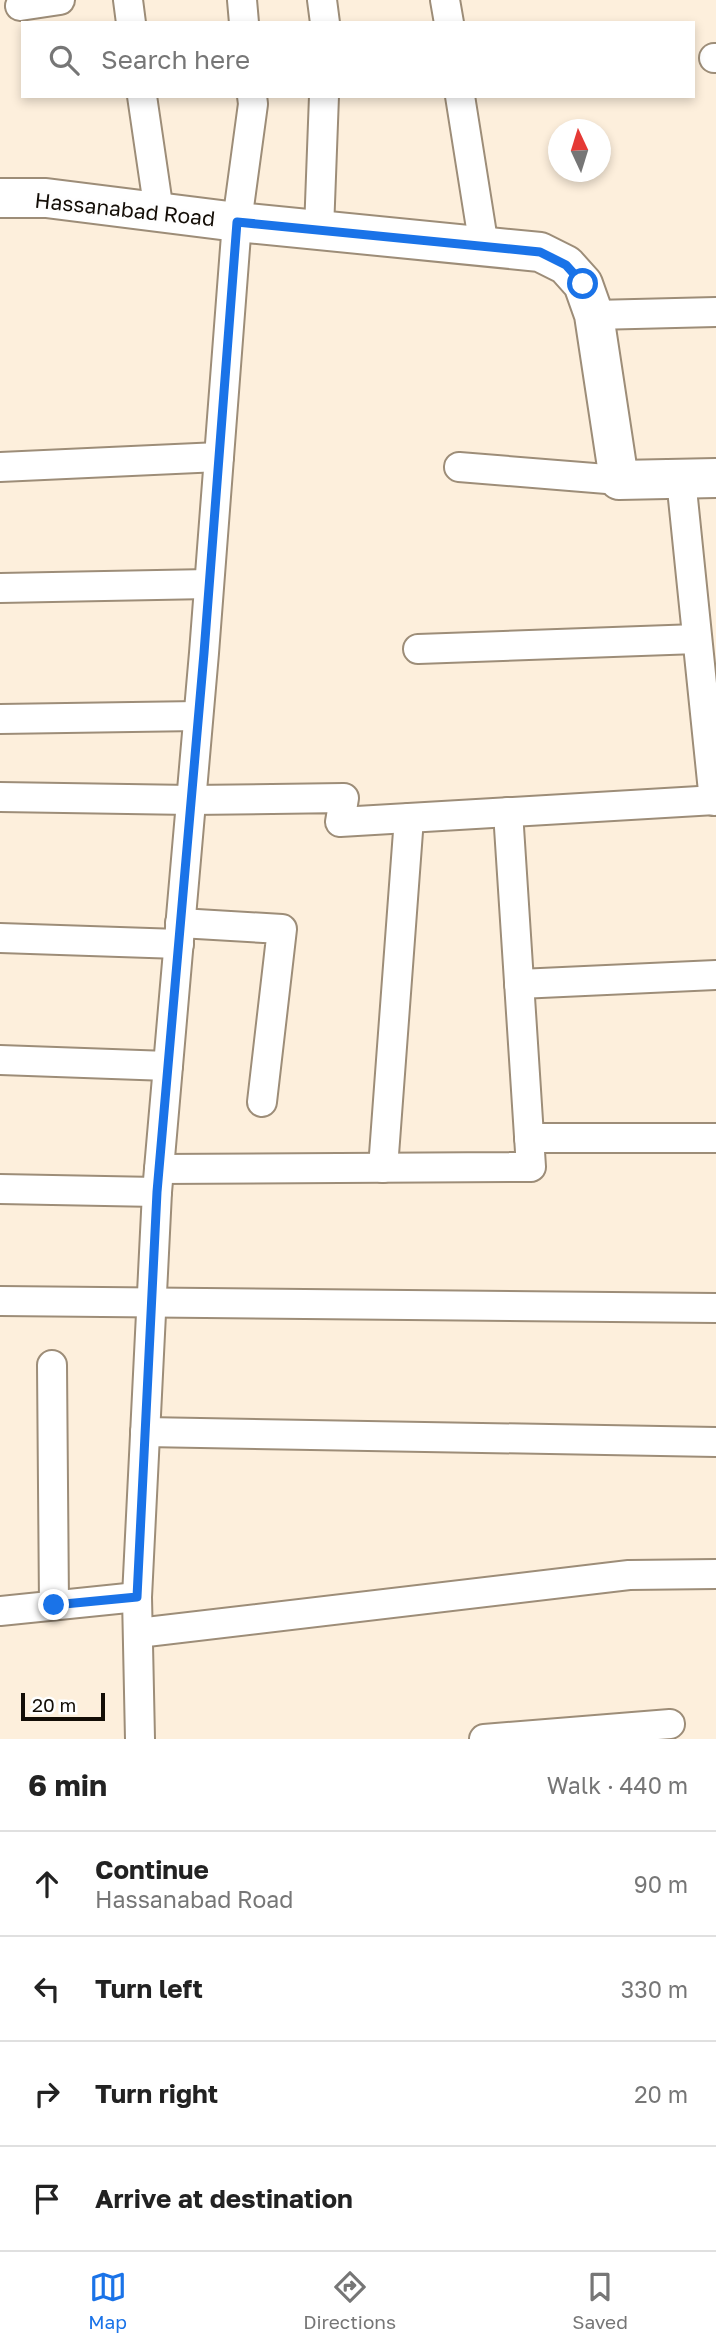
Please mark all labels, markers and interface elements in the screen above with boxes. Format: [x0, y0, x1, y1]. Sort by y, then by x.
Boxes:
search box [21, 21, 695, 98]
icon: search [45, 41, 83, 79]
text: Search here [101, 44, 250, 75]
north arrow [548, 119, 611, 182]
street label: Hassanabad Road [34, 187, 216, 231]
route start [567, 268, 598, 299]
route end [38, 1589, 69, 1620]
scale bar [21, 1690, 105, 1722]
text: 20 m [32, 1693, 76, 1716]
text: 6 min [28, 1767, 107, 1803]
text: Walk · 440 m [547, 1771, 688, 1799]
text: Continue [95, 1854, 209, 1885]
icon: ahead [28, 1865, 66, 1903]
text: 90 m [634, 1870, 688, 1898]
text: Hassanabad Road [95, 1885, 293, 1913]
icon: left [28, 1970, 66, 2008]
text: Turn left [95, 1973, 203, 2004]
text: 330 m [621, 1975, 688, 2003]
icon: right [28, 2075, 66, 2113]
text: Turn right [95, 2078, 218, 2109]
text: 20 m [634, 2080, 688, 2108]
icon: arrive [28, 2180, 66, 2218]
text: Arrive at destination [95, 2183, 353, 2214]
tab: Map [88, 2268, 127, 2333]
tab: Directions [303, 2268, 396, 2333]
tab: Saved [572, 2268, 628, 2333]

